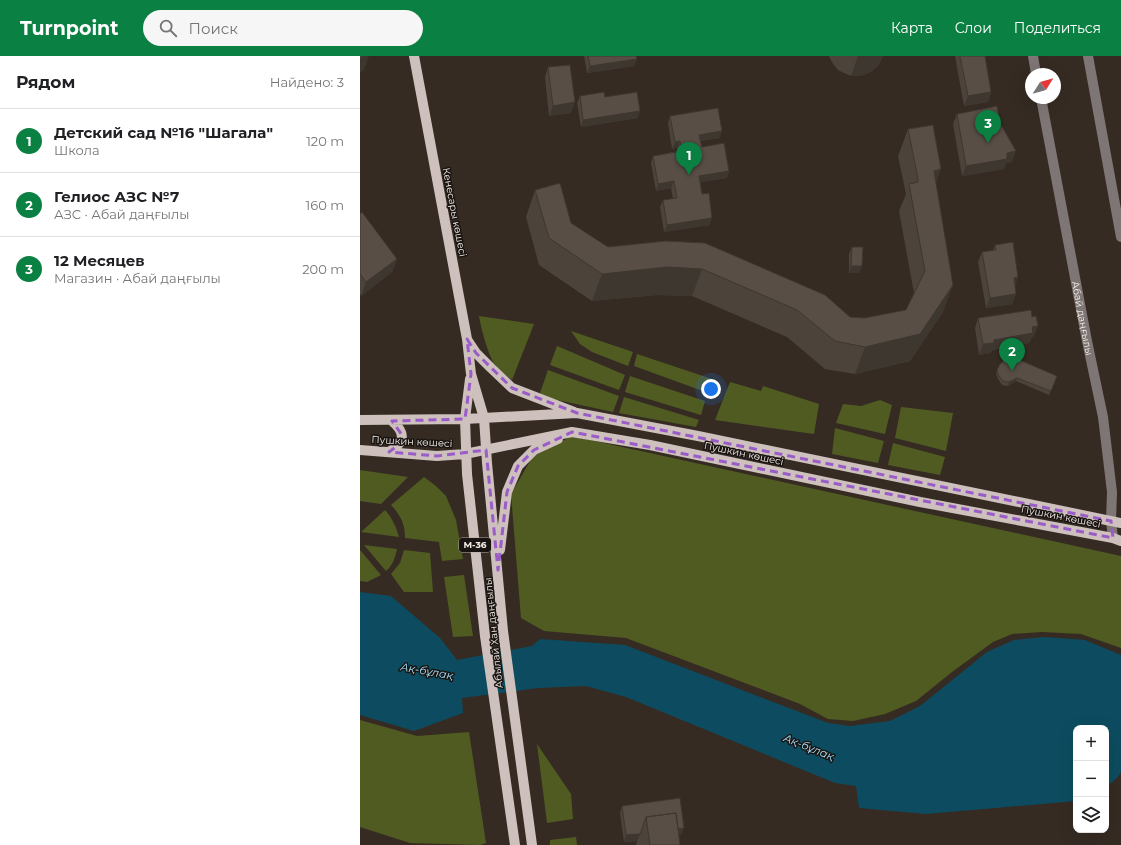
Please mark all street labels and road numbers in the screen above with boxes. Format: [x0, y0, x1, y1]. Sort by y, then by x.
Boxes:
street label: Кенесары көшесі [439, 166, 470, 258]
street label: Абай даңғылы [1069, 280, 1096, 357]
street label: Пушкин көшесі [371, 433, 453, 450]
street label: Пушкин көшесі [703, 439, 785, 468]
street label: Пушкин көшесі [1020, 502, 1102, 531]
road number: M-36 [459, 538, 491, 552]
street label: Абылай Хан даңғылы [481, 577, 506, 689]

